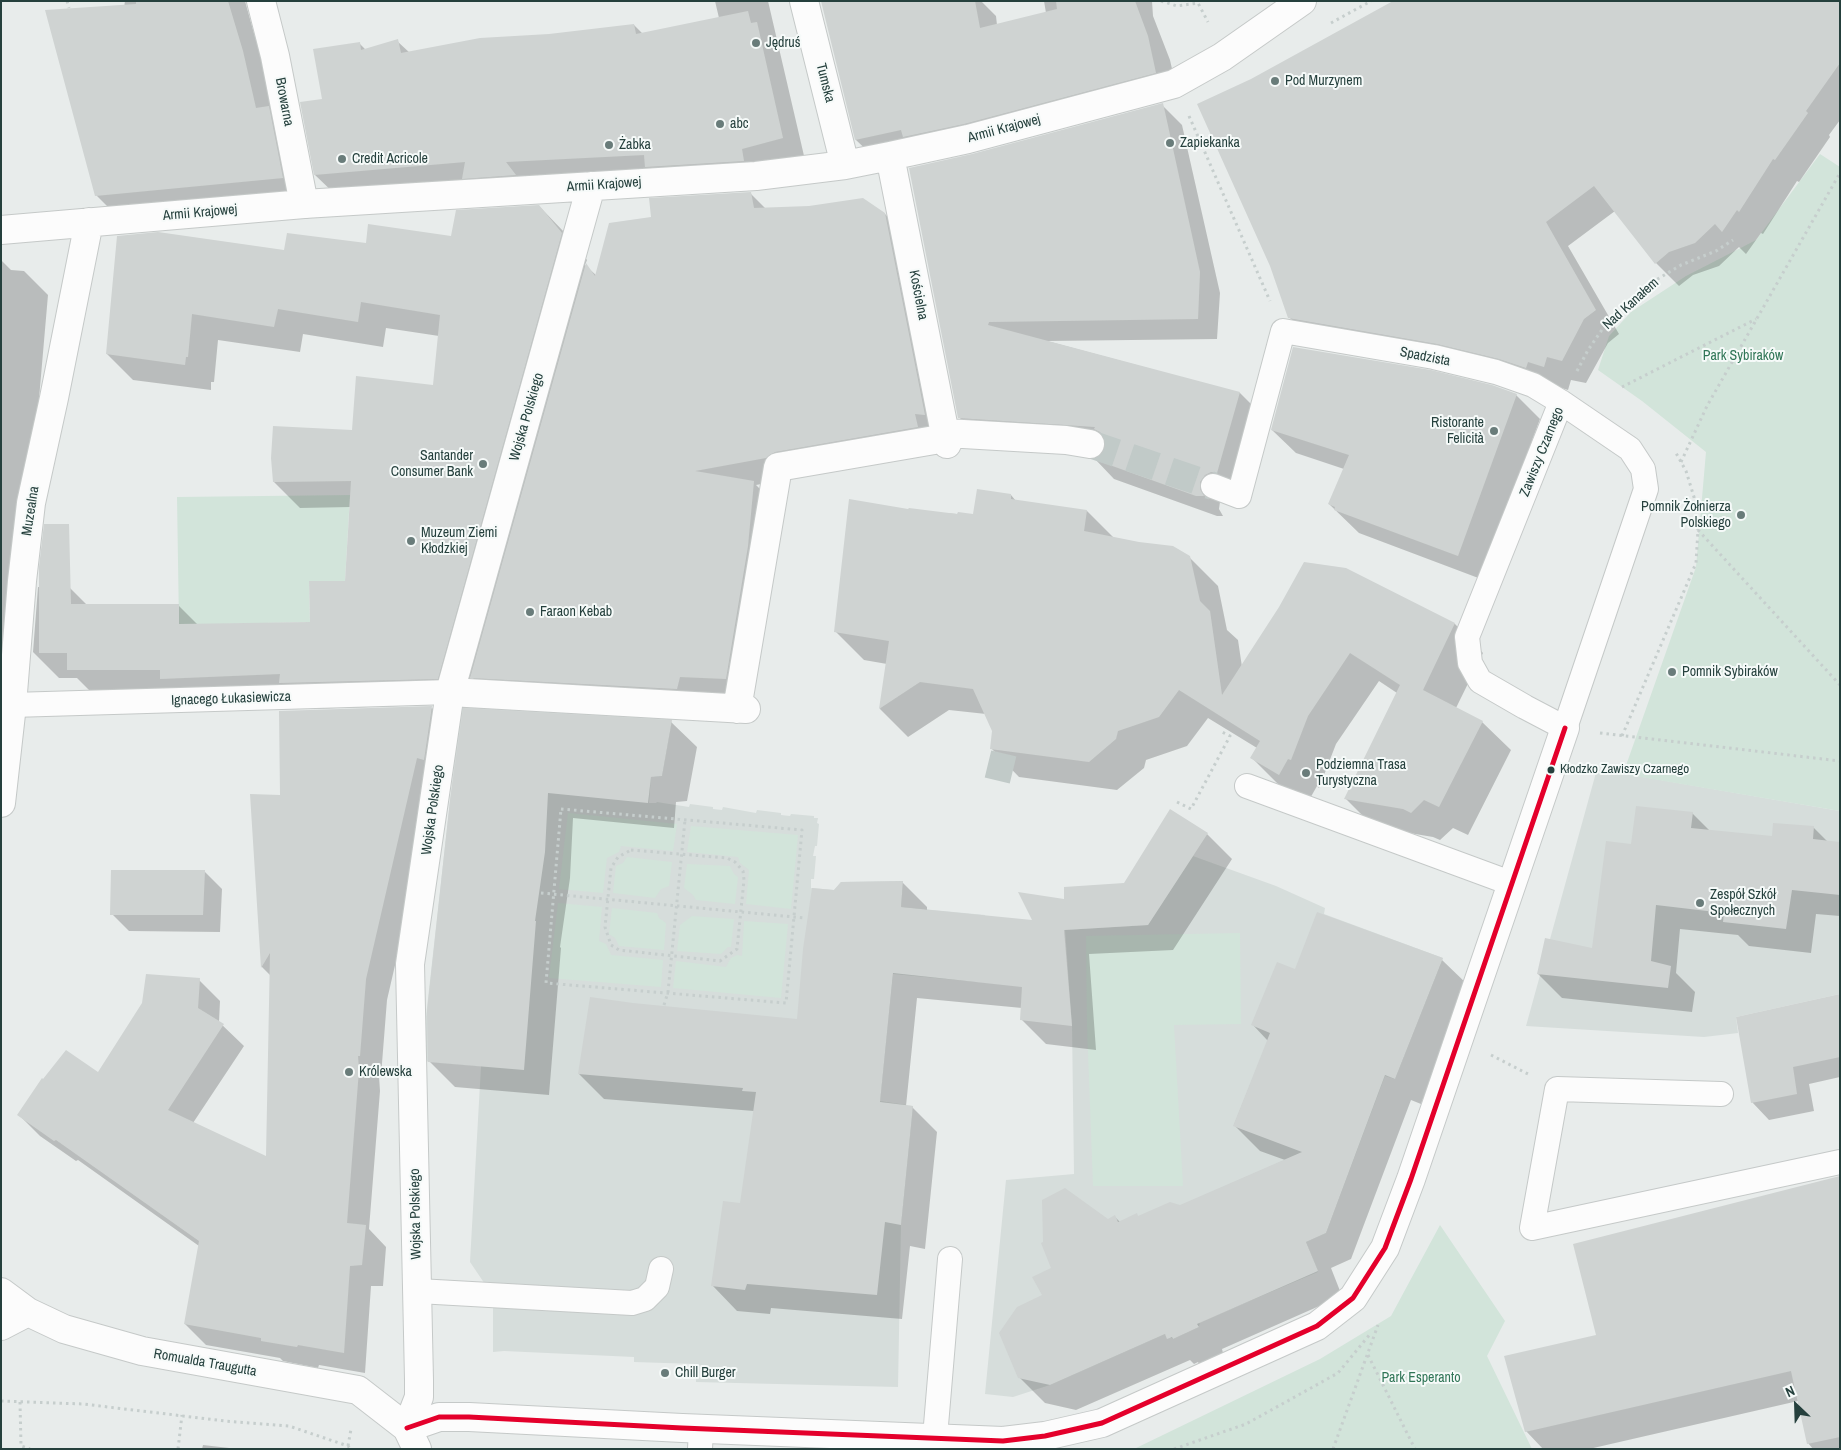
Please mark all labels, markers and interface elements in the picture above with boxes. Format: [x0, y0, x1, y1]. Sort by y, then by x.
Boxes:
place label: Jędruś [766, 35, 800, 51]
marker: Jędruś [750, 37, 762, 49]
street label: Tumska [812, 62, 838, 104]
place label: Pod Murzynem [1285, 73, 1362, 89]
marker: Pod Murzynem [1269, 75, 1281, 87]
street label: Browarna [271, 76, 297, 128]
street label: Armii Krajowej [966, 111, 1042, 147]
place label: abc [730, 116, 749, 132]
marker: abc [714, 118, 726, 130]
place label: Zapiekanka [1180, 135, 1240, 151]
place label: Żabka [619, 137, 651, 153]
marker: Zapiekanka [1164, 137, 1176, 149]
marker: Żabka [603, 139, 615, 151]
place label: Credit Acricole [352, 151, 428, 167]
marker: Credit Acricole [336, 153, 348, 165]
street label: Armii Krajowej [566, 174, 642, 196]
street label: Armii Krajowej [162, 201, 238, 225]
street label: Kościelna [905, 269, 931, 321]
street label: Nad Kanałem [1600, 274, 1662, 334]
street label: Spadzista [1398, 344, 1452, 370]
park label: Park Sybiraków [1703, 348, 1783, 364]
street label: Wojska Polskiego [506, 371, 548, 463]
street label: Zawiszy Czarnego [1516, 405, 1568, 499]
place label: Ristorante Felicità [1431, 415, 1484, 448]
marker: Ristorante Felicità [1488, 425, 1500, 437]
place label: Santander Consumer Bank [391, 448, 473, 481]
marker: Santander Consumer Bank [477, 458, 489, 470]
street label: Muzealna [19, 485, 43, 537]
place label: Pomnik Żołnierza Polskiego [1641, 499, 1731, 532]
marker: Pomnik Żołnierza Polskiego [1735, 509, 1747, 521]
place label: Muzeum Ziemi Kłodzkiej [421, 525, 498, 558]
marker: Muzeum Ziemi Kłodzkiej [405, 535, 417, 547]
place label: Faraon Kebab [540, 604, 612, 620]
marker: Faraon Kebab [524, 606, 536, 618]
place label: Pomnik Sybiraków [1682, 664, 1778, 680]
marker: Pomnik Sybiraków [1666, 666, 1678, 678]
street label: Ignacego Łukasiewicza [171, 689, 291, 709]
place label: Podziemna Trasa Turystyczna [1316, 757, 1406, 790]
place label: Kłodzko Zawiszy Czarnego [1560, 762, 1689, 778]
street label: Wojska Polskiego [418, 764, 448, 856]
marker: Kłodzko Zawiszy Czarnego [1546, 765, 1556, 775]
marker: Podziemna Trasa Turystyczna [1300, 767, 1312, 779]
place label: Zespół Szkół Społecznych [1710, 887, 1776, 920]
marker: Zespół Szkół Społecznych [1694, 897, 1706, 909]
place label: Królewska [359, 1064, 412, 1080]
marker: Królewska [343, 1066, 355, 1078]
street label: Wojska Polskiego [407, 1168, 425, 1260]
street label: Romualda Traugutta [152, 1346, 258, 1380]
place label: Chill Burger [675, 1365, 736, 1381]
marker: Chill Burger [659, 1367, 671, 1379]
park label: Park Esperanto [1381, 1370, 1461, 1386]
north arrow [1771, 1380, 1821, 1430]
text: N [1782, 1381, 1797, 1401]

